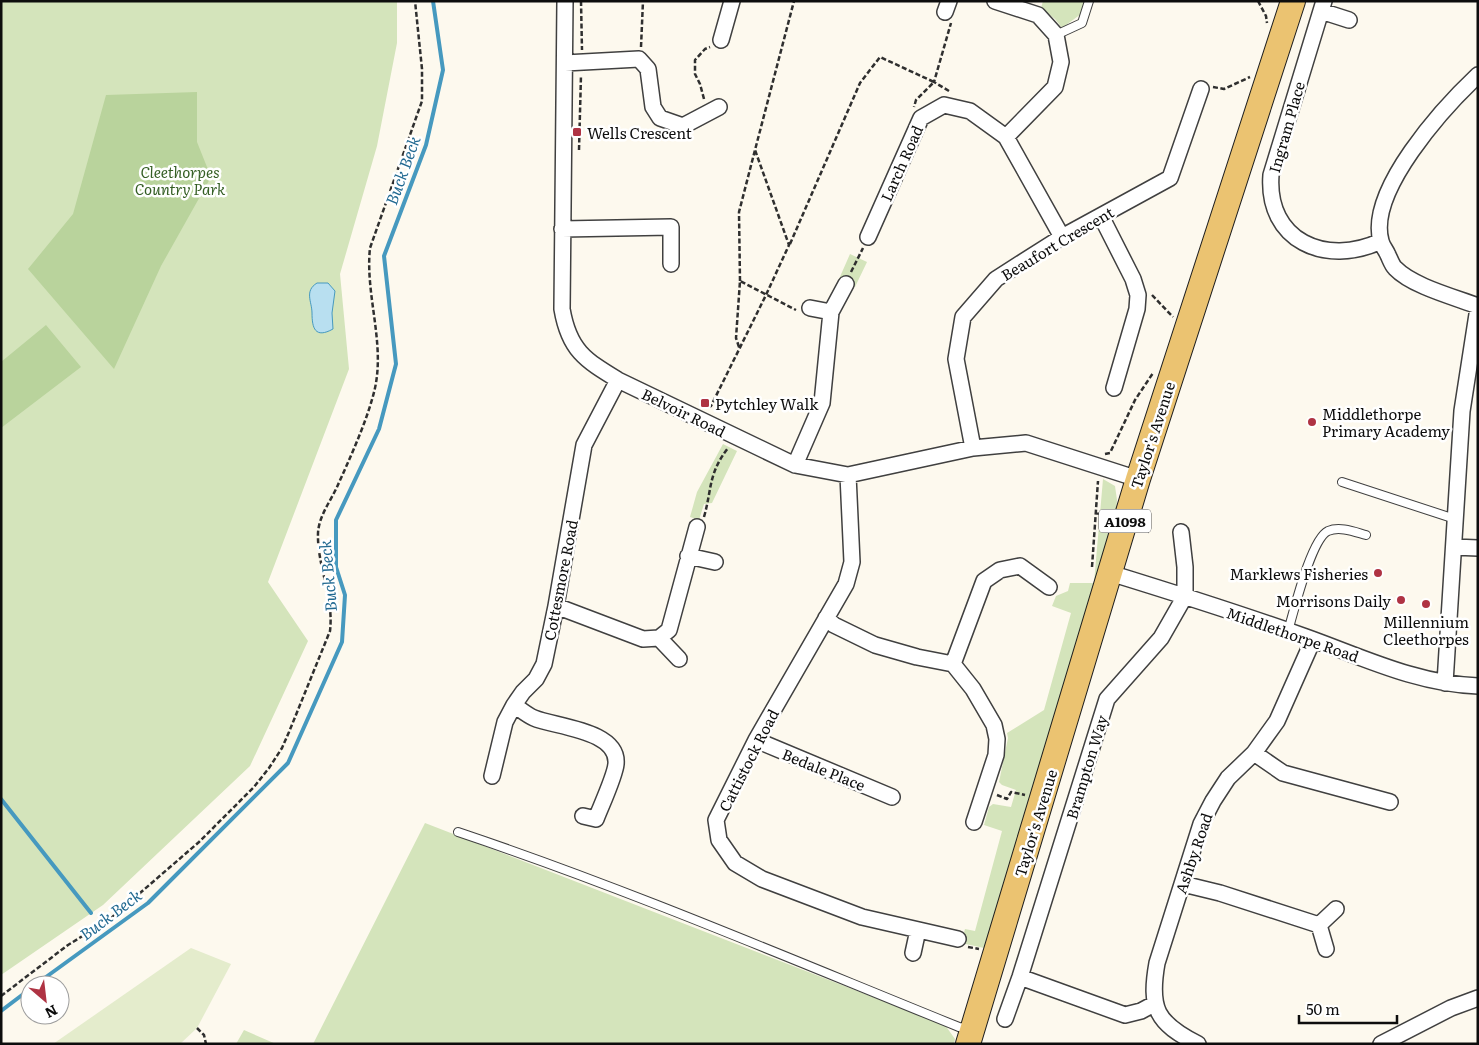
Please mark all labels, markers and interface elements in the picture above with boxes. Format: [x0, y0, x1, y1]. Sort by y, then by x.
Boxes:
street label: Ingram Place [1262, 78, 1310, 175]
place label: Wells Crescent [587, 121, 692, 144]
street label: Larch Road [874, 121, 928, 205]
marker: Wells Crescent [571, 126, 583, 138]
water label: Buck Beck [378, 132, 426, 208]
park label: Cleethorpes Country Park [135, 160, 226, 200]
street label: Beaufort Crescent [996, 200, 1118, 286]
street label: Taylor's Avenue [1124, 378, 1180, 492]
street label: Belvoir Road [638, 382, 730, 442]
place label: Pytchley Walk [715, 392, 819, 415]
marker: Pytchley Walk [699, 397, 711, 409]
place label: Middlethorpe Primary Academy [1322, 402, 1450, 442]
marker: Middlethorpe Primary Academy [1306, 416, 1318, 428]
road number: A1098 [1099, 510, 1151, 532]
street label: Cottesmore Road [537, 518, 583, 642]
water label: Buck Beck [312, 539, 342, 613]
place label: Marklews Fisheries [1229, 562, 1368, 585]
marker: Marklews Fisheries [1372, 567, 1384, 579]
place label: Morrisons Daily [1276, 589, 1391, 612]
marker: Morrisons Daily [1395, 594, 1407, 606]
marker: Millennium Cleethorpes [1420, 598, 1432, 610]
street label: Middlethorpe Road [1224, 601, 1362, 667]
place label: Millennium Cleethorpes [1383, 610, 1470, 650]
street label: Cattistock Road [712, 705, 784, 815]
street label: Brampton Way [1059, 712, 1113, 822]
street label: Bedale Place [779, 742, 869, 796]
street label: Taylor's Avenue [1008, 766, 1062, 880]
street label: Ashby Road [1168, 809, 1218, 897]
water label: Buck Beck [74, 883, 146, 945]
north arrow [20, 975, 70, 1025]
scale bar [1299, 992, 1396, 1024]
text: 50 m [1306, 997, 1340, 1020]
text: N [41, 1001, 61, 1024]

